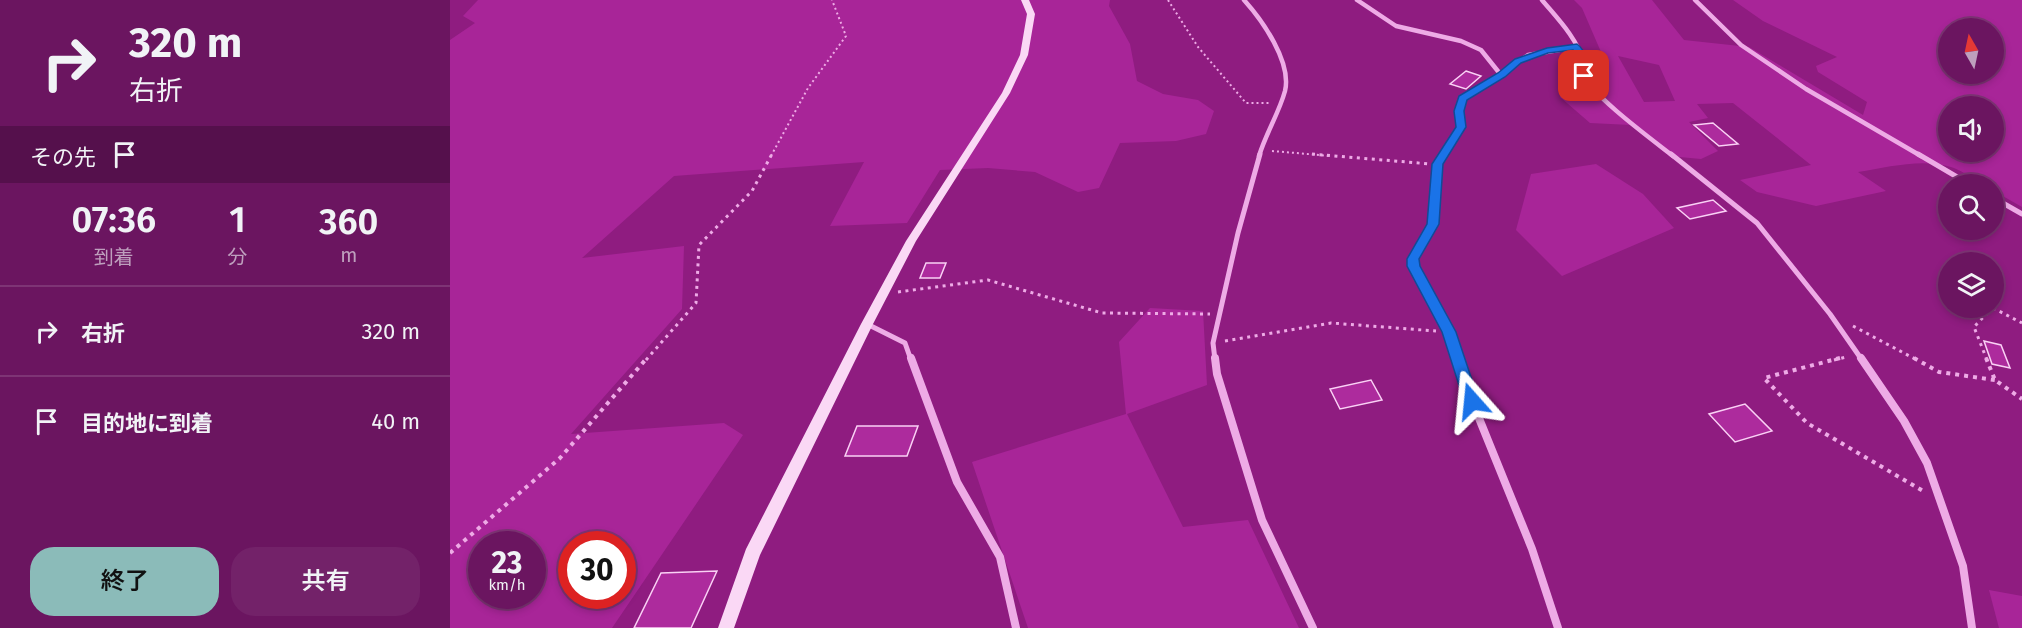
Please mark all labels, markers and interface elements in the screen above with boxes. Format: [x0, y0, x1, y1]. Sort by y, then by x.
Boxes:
text: 320 m [129, 18, 242, 68]
north arrow [1938, 18, 2004, 84]
map controls [1938, 18, 2004, 318]
icon: right [30, 24, 108, 102]
pin [1558, 50, 1609, 101]
icon: arrive [1567, 59, 1600, 92]
text: 右折 [129, 75, 183, 107]
button: sound [1938, 96, 2004, 162]
icon: arrive [108, 138, 141, 171]
text: その先 [30, 144, 96, 171]
button: search [1938, 174, 2004, 240]
text: 07:36 [72, 198, 156, 242]
text: 1 [229, 198, 246, 242]
text: 360 [319, 200, 378, 244]
text: m [340, 243, 357, 267]
text: 到着 [94, 245, 134, 269]
text: 分 [228, 245, 248, 269]
button: layers [1938, 252, 2004, 318]
icon: right [30, 315, 63, 348]
text: 320 m [361, 318, 420, 345]
text: 右折 [81, 320, 125, 347]
position arrow [1440, 369, 1504, 433]
icon: arrive [30, 405, 63, 438]
text: 40 m [371, 408, 420, 435]
text: 目的地に到着 [81, 410, 213, 437]
speed limit sign: 30 [558, 531, 636, 609]
text: 23 [492, 545, 522, 581]
button: 終了 [30, 547, 219, 616]
button: 共有 [231, 547, 420, 616]
text: km/h [488, 576, 526, 594]

